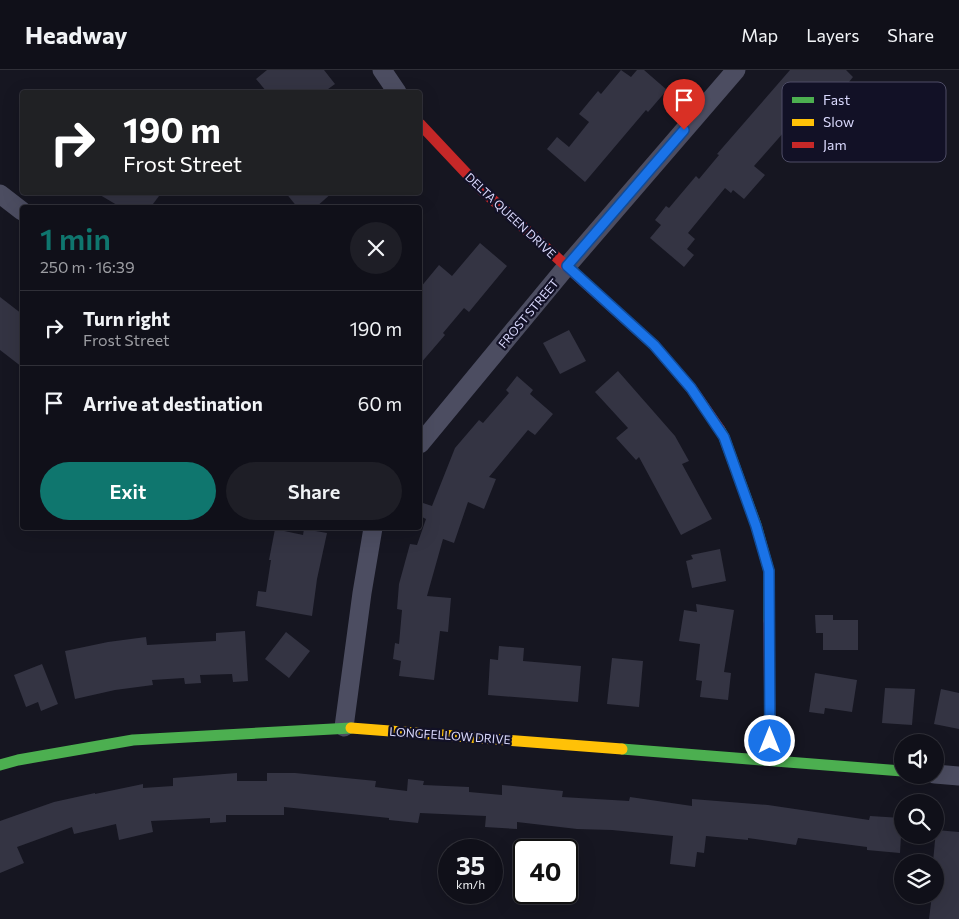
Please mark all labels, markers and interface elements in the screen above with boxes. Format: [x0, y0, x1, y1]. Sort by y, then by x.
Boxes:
text: Headway [25, 20, 128, 49]
text: Map [741, 24, 778, 46]
text: Layers [806, 24, 859, 46]
text: Share [887, 24, 934, 46]
pin [663, 79, 705, 130]
legend [782, 82, 946, 162]
icon: arrive [670, 86, 698, 114]
text: Fast [823, 91, 850, 108]
text: 190 m [123, 107, 221, 150]
icon: right [40, 110, 105, 175]
text: Slow [823, 113, 854, 130]
text: Jam [823, 136, 847, 153]
text: Frost Street [123, 150, 242, 177]
street label: DELTA QUEEN DRIVE [463, 169, 559, 261]
text: 1 min [40, 219, 111, 256]
button: close [350, 222, 402, 274]
text: 250 m · 16:39 [40, 257, 135, 276]
street label: FROST STREET [495, 275, 561, 350]
text: Turn right [83, 307, 170, 330]
icon: right [40, 314, 68, 342]
text: 190 m [350, 317, 402, 340]
text: Frost Street [83, 330, 170, 349]
icon: arrive [40, 389, 68, 417]
text: Arrive at destination [83, 392, 263, 415]
text: 60 m [358, 392, 402, 415]
button: Exit [40, 462, 216, 520]
button: Share [226, 462, 402, 520]
position arrow [743, 714, 795, 766]
street label: LONGFELLOW DRIVE [389, 724, 511, 746]
map controls [894, 734, 944, 904]
button: sound [894, 734, 944, 784]
button: search [894, 794, 944, 844]
speed limit sign: 40 [513, 839, 578, 904]
text: 35 [456, 850, 485, 880]
button: layers [894, 854, 944, 904]
text: km/h [456, 877, 485, 891]

